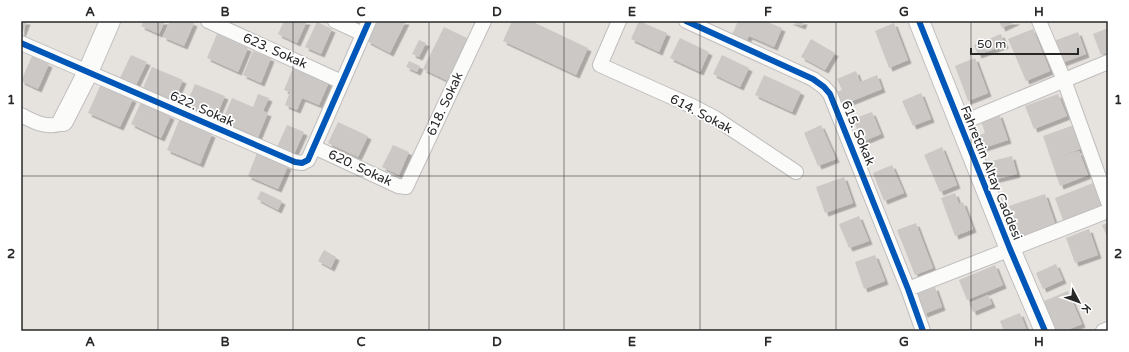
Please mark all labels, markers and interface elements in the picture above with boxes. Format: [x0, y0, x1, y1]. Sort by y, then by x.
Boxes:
text: A [85, 4, 95, 20]
text: B [220, 4, 230, 20]
text: C [356, 4, 366, 20]
text: D [492, 4, 502, 20]
text: E [628, 4, 636, 20]
text: F [764, 4, 772, 20]
text: G [899, 4, 909, 20]
text: H [1034, 4, 1044, 20]
street label: 623. Sokak [240, 30, 310, 72]
scale bar [971, 30, 1078, 56]
text: 50 m [977, 37, 1006, 51]
street label: 618. Sokak [423, 70, 467, 138]
street label: 622. Sokak [167, 88, 237, 130]
street label: 614. Sokak [667, 91, 735, 137]
text: 1 [7, 92, 15, 108]
text: 1 [1114, 92, 1122, 108]
street label: 615. Sokak [838, 98, 878, 168]
street label: Fahrettin Altay Caddesi [957, 103, 1025, 243]
street label: 620. Sokak [326, 146, 394, 190]
text: 2 [7, 246, 15, 262]
text: 2 [1114, 246, 1122, 262]
north arrow [1059, 282, 1099, 322]
text: K [1078, 301, 1093, 316]
text: A [85, 334, 95, 350]
text: B [220, 334, 230, 350]
text: C [356, 334, 366, 350]
text: D [492, 334, 502, 350]
text: E [628, 334, 636, 350]
text: F [764, 334, 772, 350]
text: G [899, 334, 909, 350]
text: H [1034, 334, 1044, 350]

